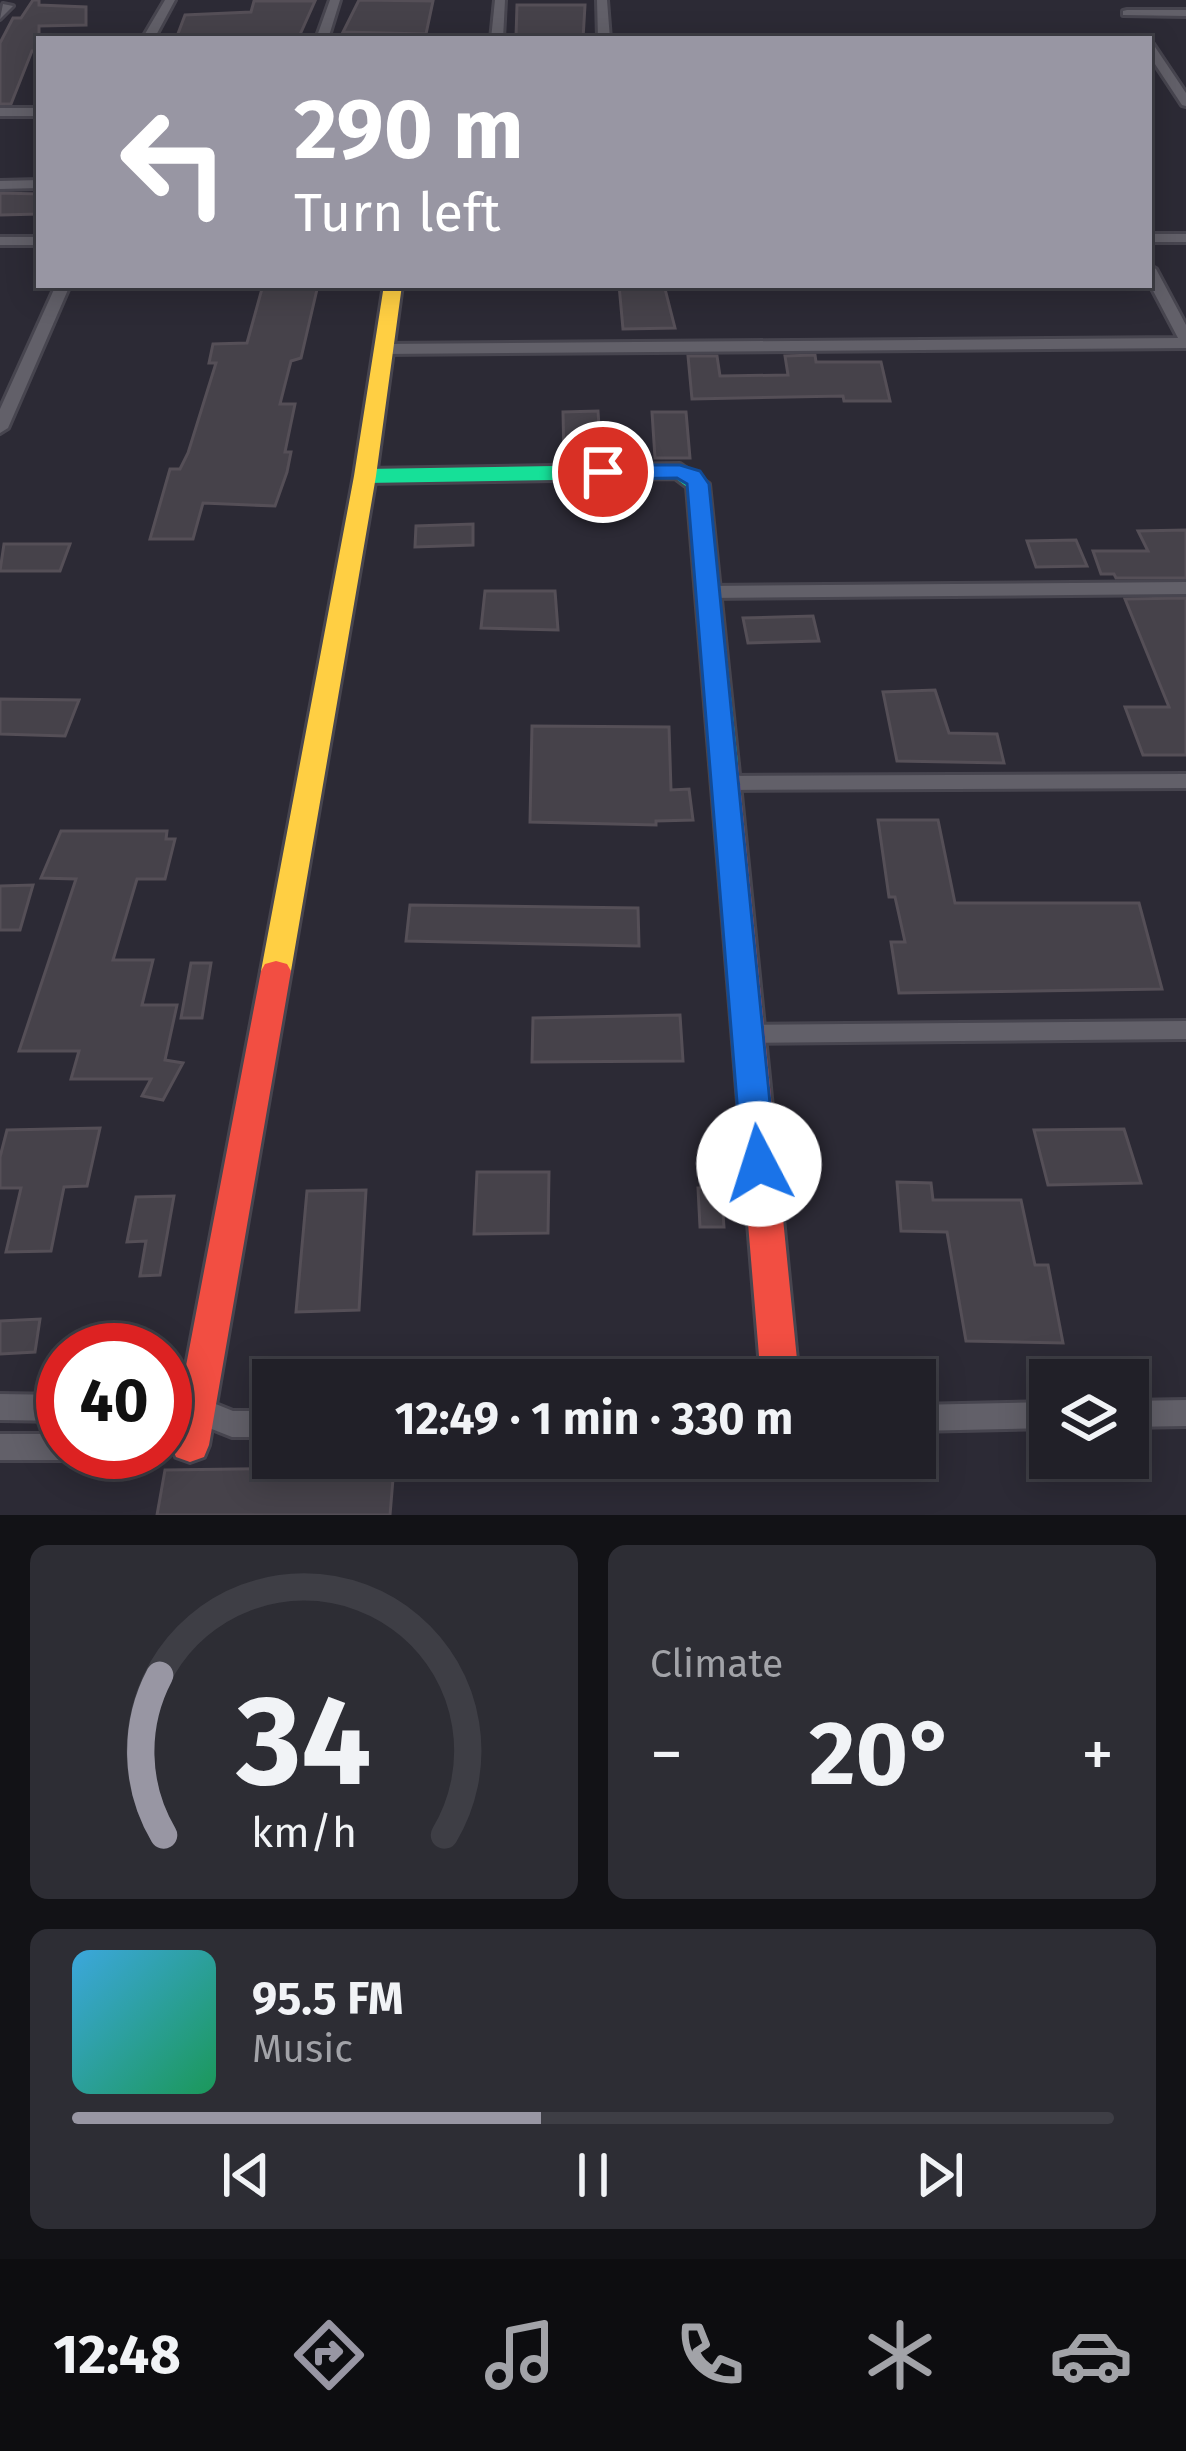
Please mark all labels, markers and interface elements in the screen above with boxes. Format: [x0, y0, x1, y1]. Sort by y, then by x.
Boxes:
text: 290 m [294, 79, 524, 180]
icon: left [96, 84, 252, 240]
text: Turn left [294, 181, 501, 245]
pin [552, 421, 654, 523]
icon: arrive [570, 439, 636, 505]
position arrow [696, 1101, 822, 1227]
speed limit sign: 40 [36, 1323, 192, 1479]
map controls [1029, 1359, 1149, 1479]
button: layers [1029, 1359, 1149, 1479]
text: 12:49 · 1 min · 330 m [395, 1392, 793, 1446]
text: Climate [650, 1641, 783, 1687]
text: 34 [235, 1667, 372, 1817]
text: 20° [809, 1700, 955, 1808]
text: − [650, 1715, 683, 1794]
text: + [1081, 1715, 1114, 1794]
text: km/h [251, 1807, 357, 1858]
text: 95.5 FM [252, 1972, 403, 2026]
text: Music [252, 2026, 353, 2072]
icon: previous [213, 2142, 279, 2208]
icon: pause [560, 2142, 626, 2208]
icon: next [907, 2142, 973, 2208]
icon: directions [287, 2313, 371, 2397]
icon: music [478, 2313, 562, 2397]
icon: phone [668, 2313, 752, 2397]
icon: climate [858, 2313, 942, 2397]
icon: car [1049, 2313, 1133, 2397]
text: 12:48 [53, 2323, 181, 2387]

